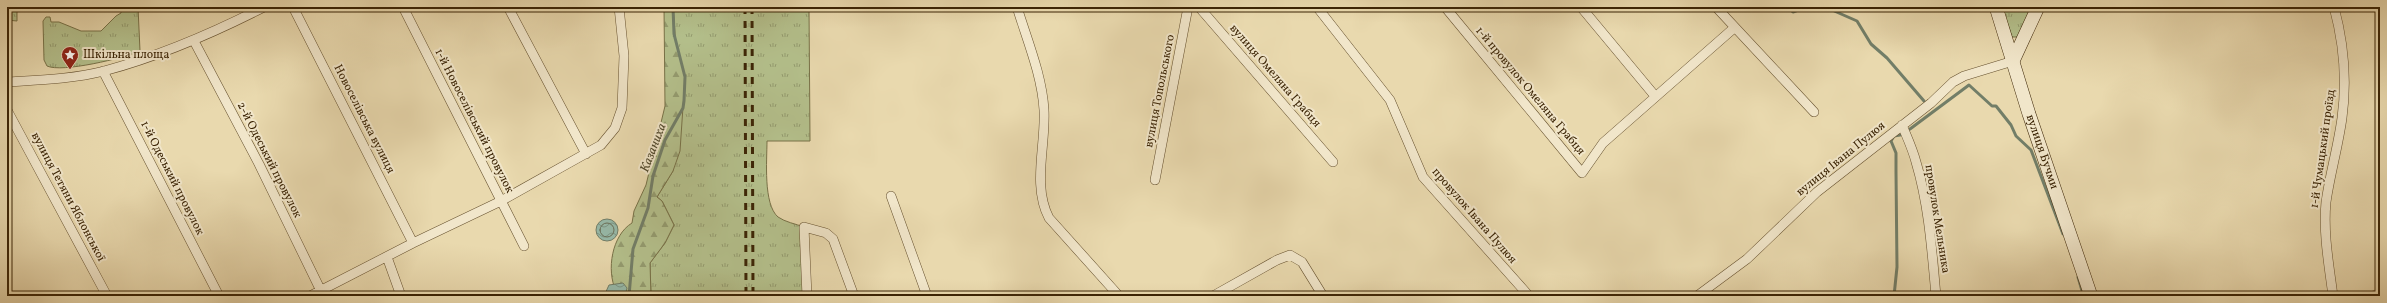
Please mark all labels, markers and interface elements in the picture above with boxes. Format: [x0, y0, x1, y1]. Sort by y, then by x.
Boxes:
street label: вулиця Омеляна Грабця [1226, 21, 1324, 131]
street label: 1-й провулок Омеляна Грабця [1471, 23, 1589, 159]
street label: вулиця Топольського [1141, 33, 1179, 149]
place icon: Шкільна площа [60, 45, 80, 70]
street label: 1-й Новоселівський провулок [431, 46, 518, 197]
place label: Шкільна площа [83, 47, 170, 63]
street label: Новоселівська вулиця [330, 62, 398, 176]
street label: 1-й Чумацький проїзд [2307, 88, 2339, 210]
street label: 2-й Одеський провулок [233, 99, 306, 221]
street label: вулиця Бучми [2022, 112, 2062, 191]
street label: 1-й Одеський провулок [136, 118, 208, 238]
street label: вулиця Івана Пулюя [1793, 118, 1889, 200]
water label: Казаниха [636, 121, 672, 175]
street label: вулиця Тетяни Яблонської [27, 130, 109, 265]
street label: провулок Мельника [1921, 164, 1953, 274]
street label: провулок Івана Пулюя [1428, 165, 1520, 267]

